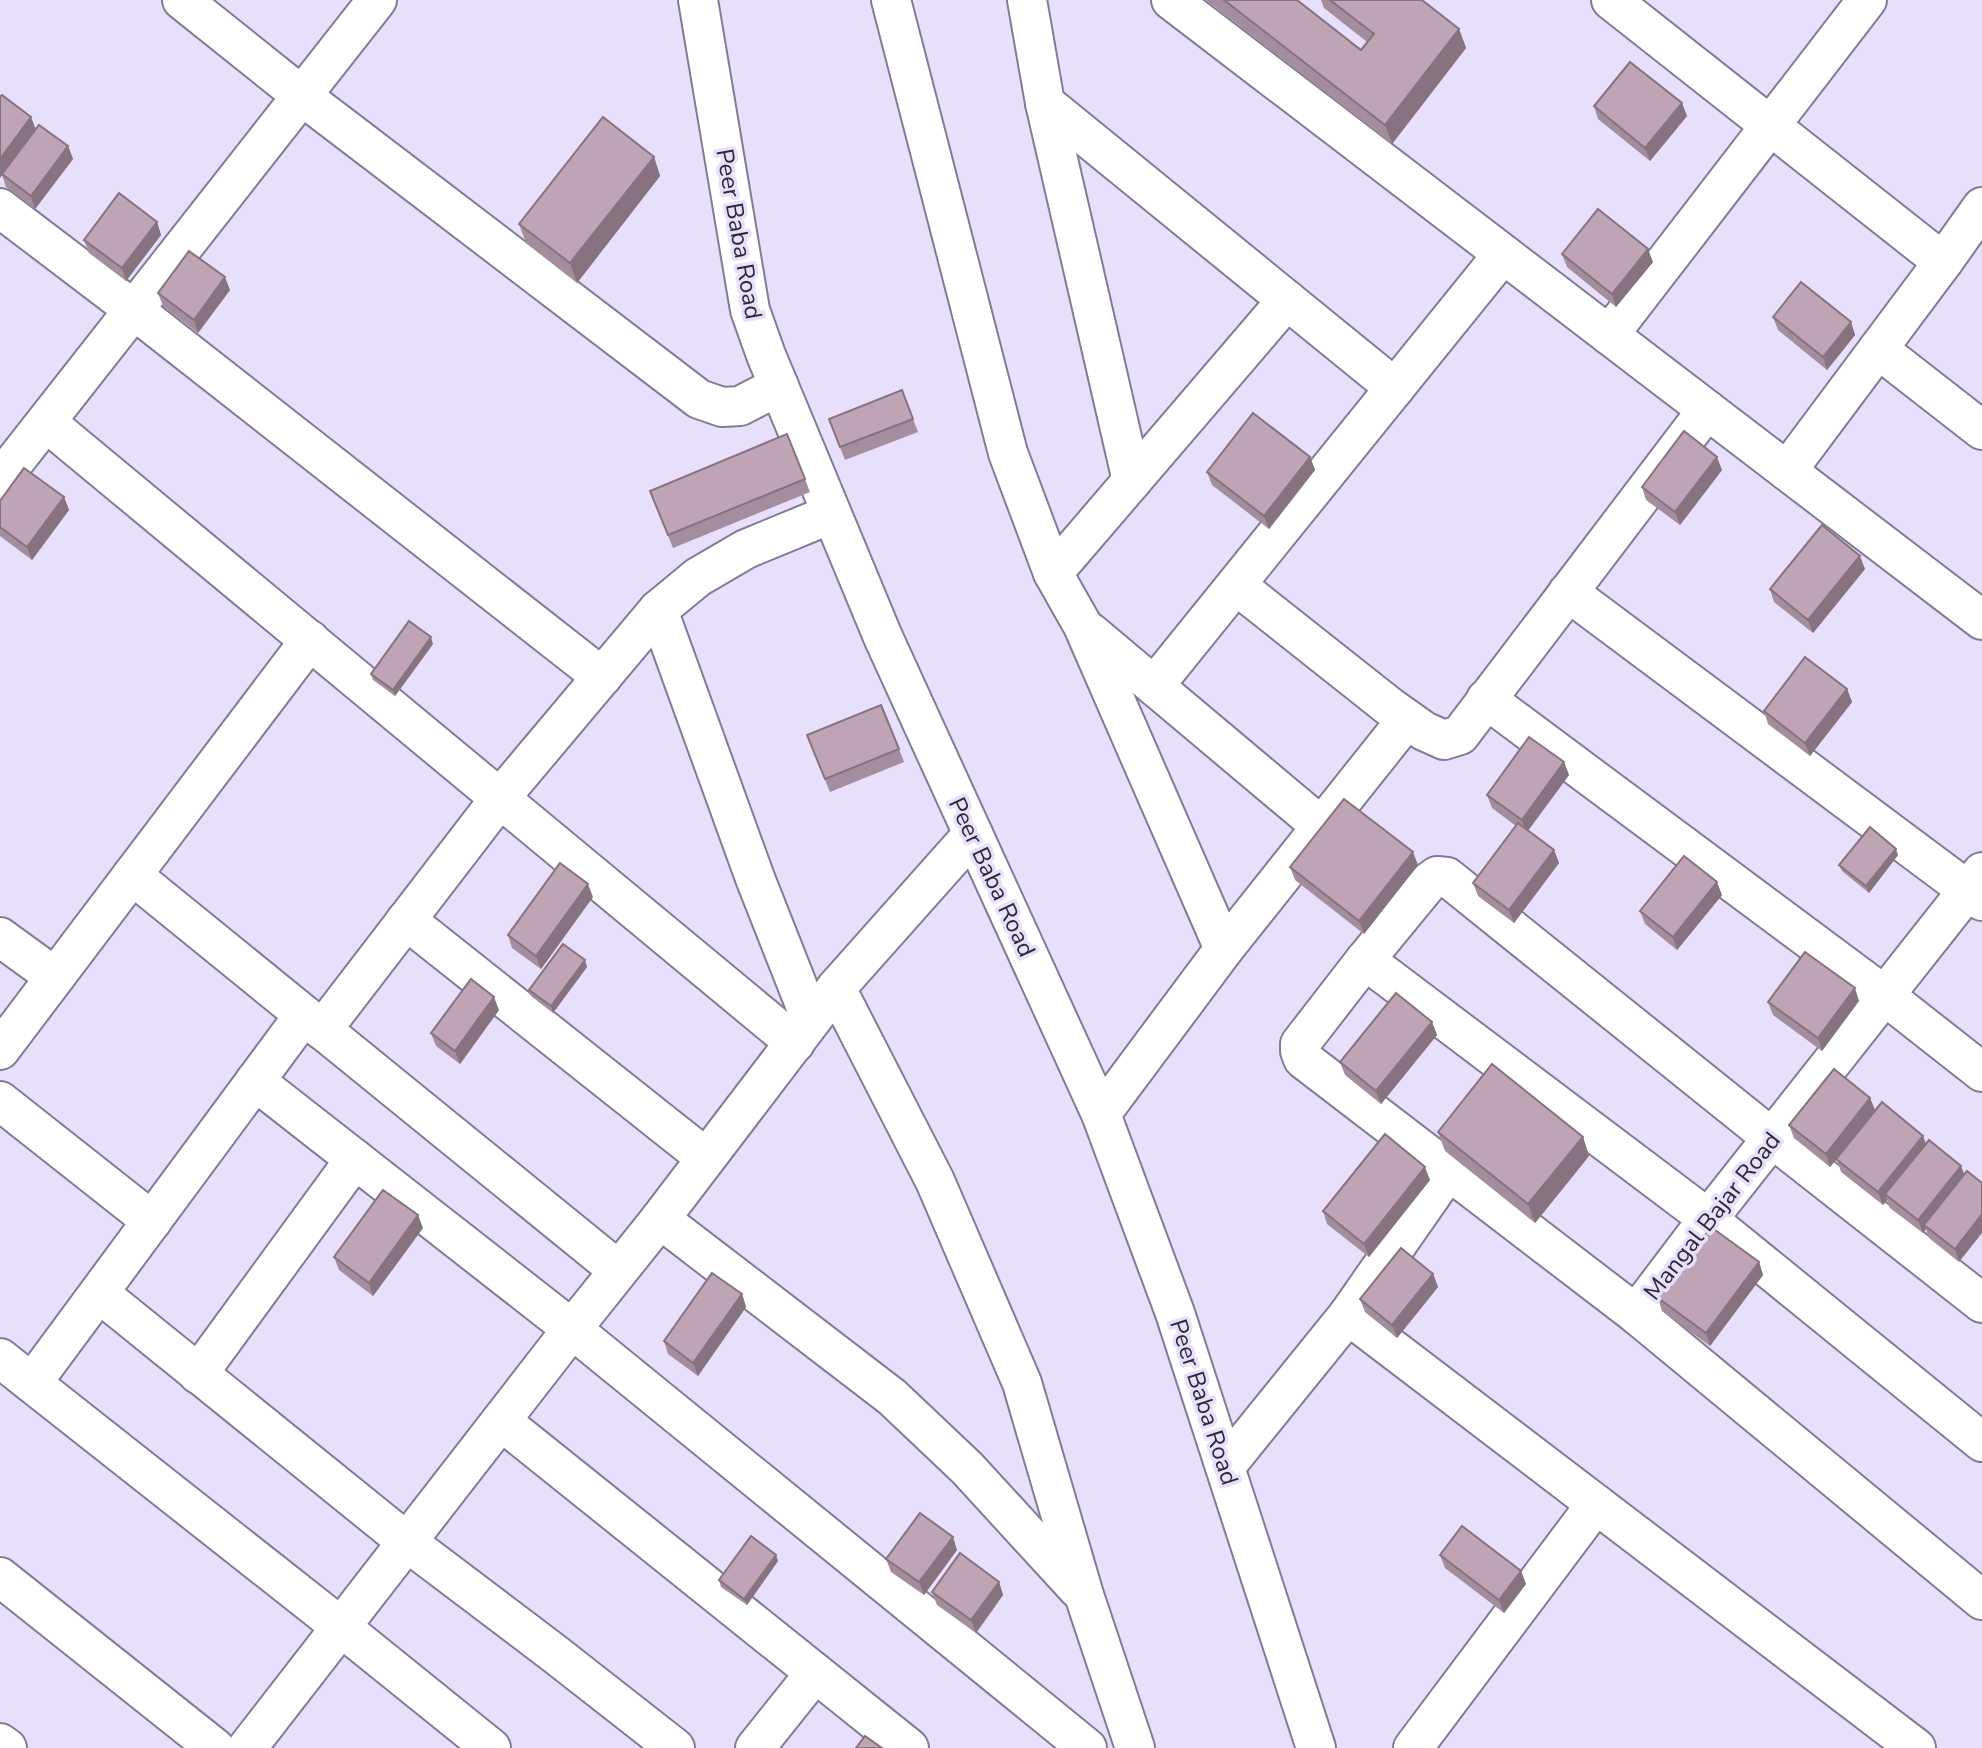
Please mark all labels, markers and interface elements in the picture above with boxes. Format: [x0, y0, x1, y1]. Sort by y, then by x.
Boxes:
street label: Peer Baba Road [708, 146, 770, 322]
street label: Peer Baba Road [941, 792, 1043, 962]
street label: Mangal Bajar Road [1636, 1125, 1788, 1307]
street label: Peer Baba Road [1162, 1315, 1246, 1489]

